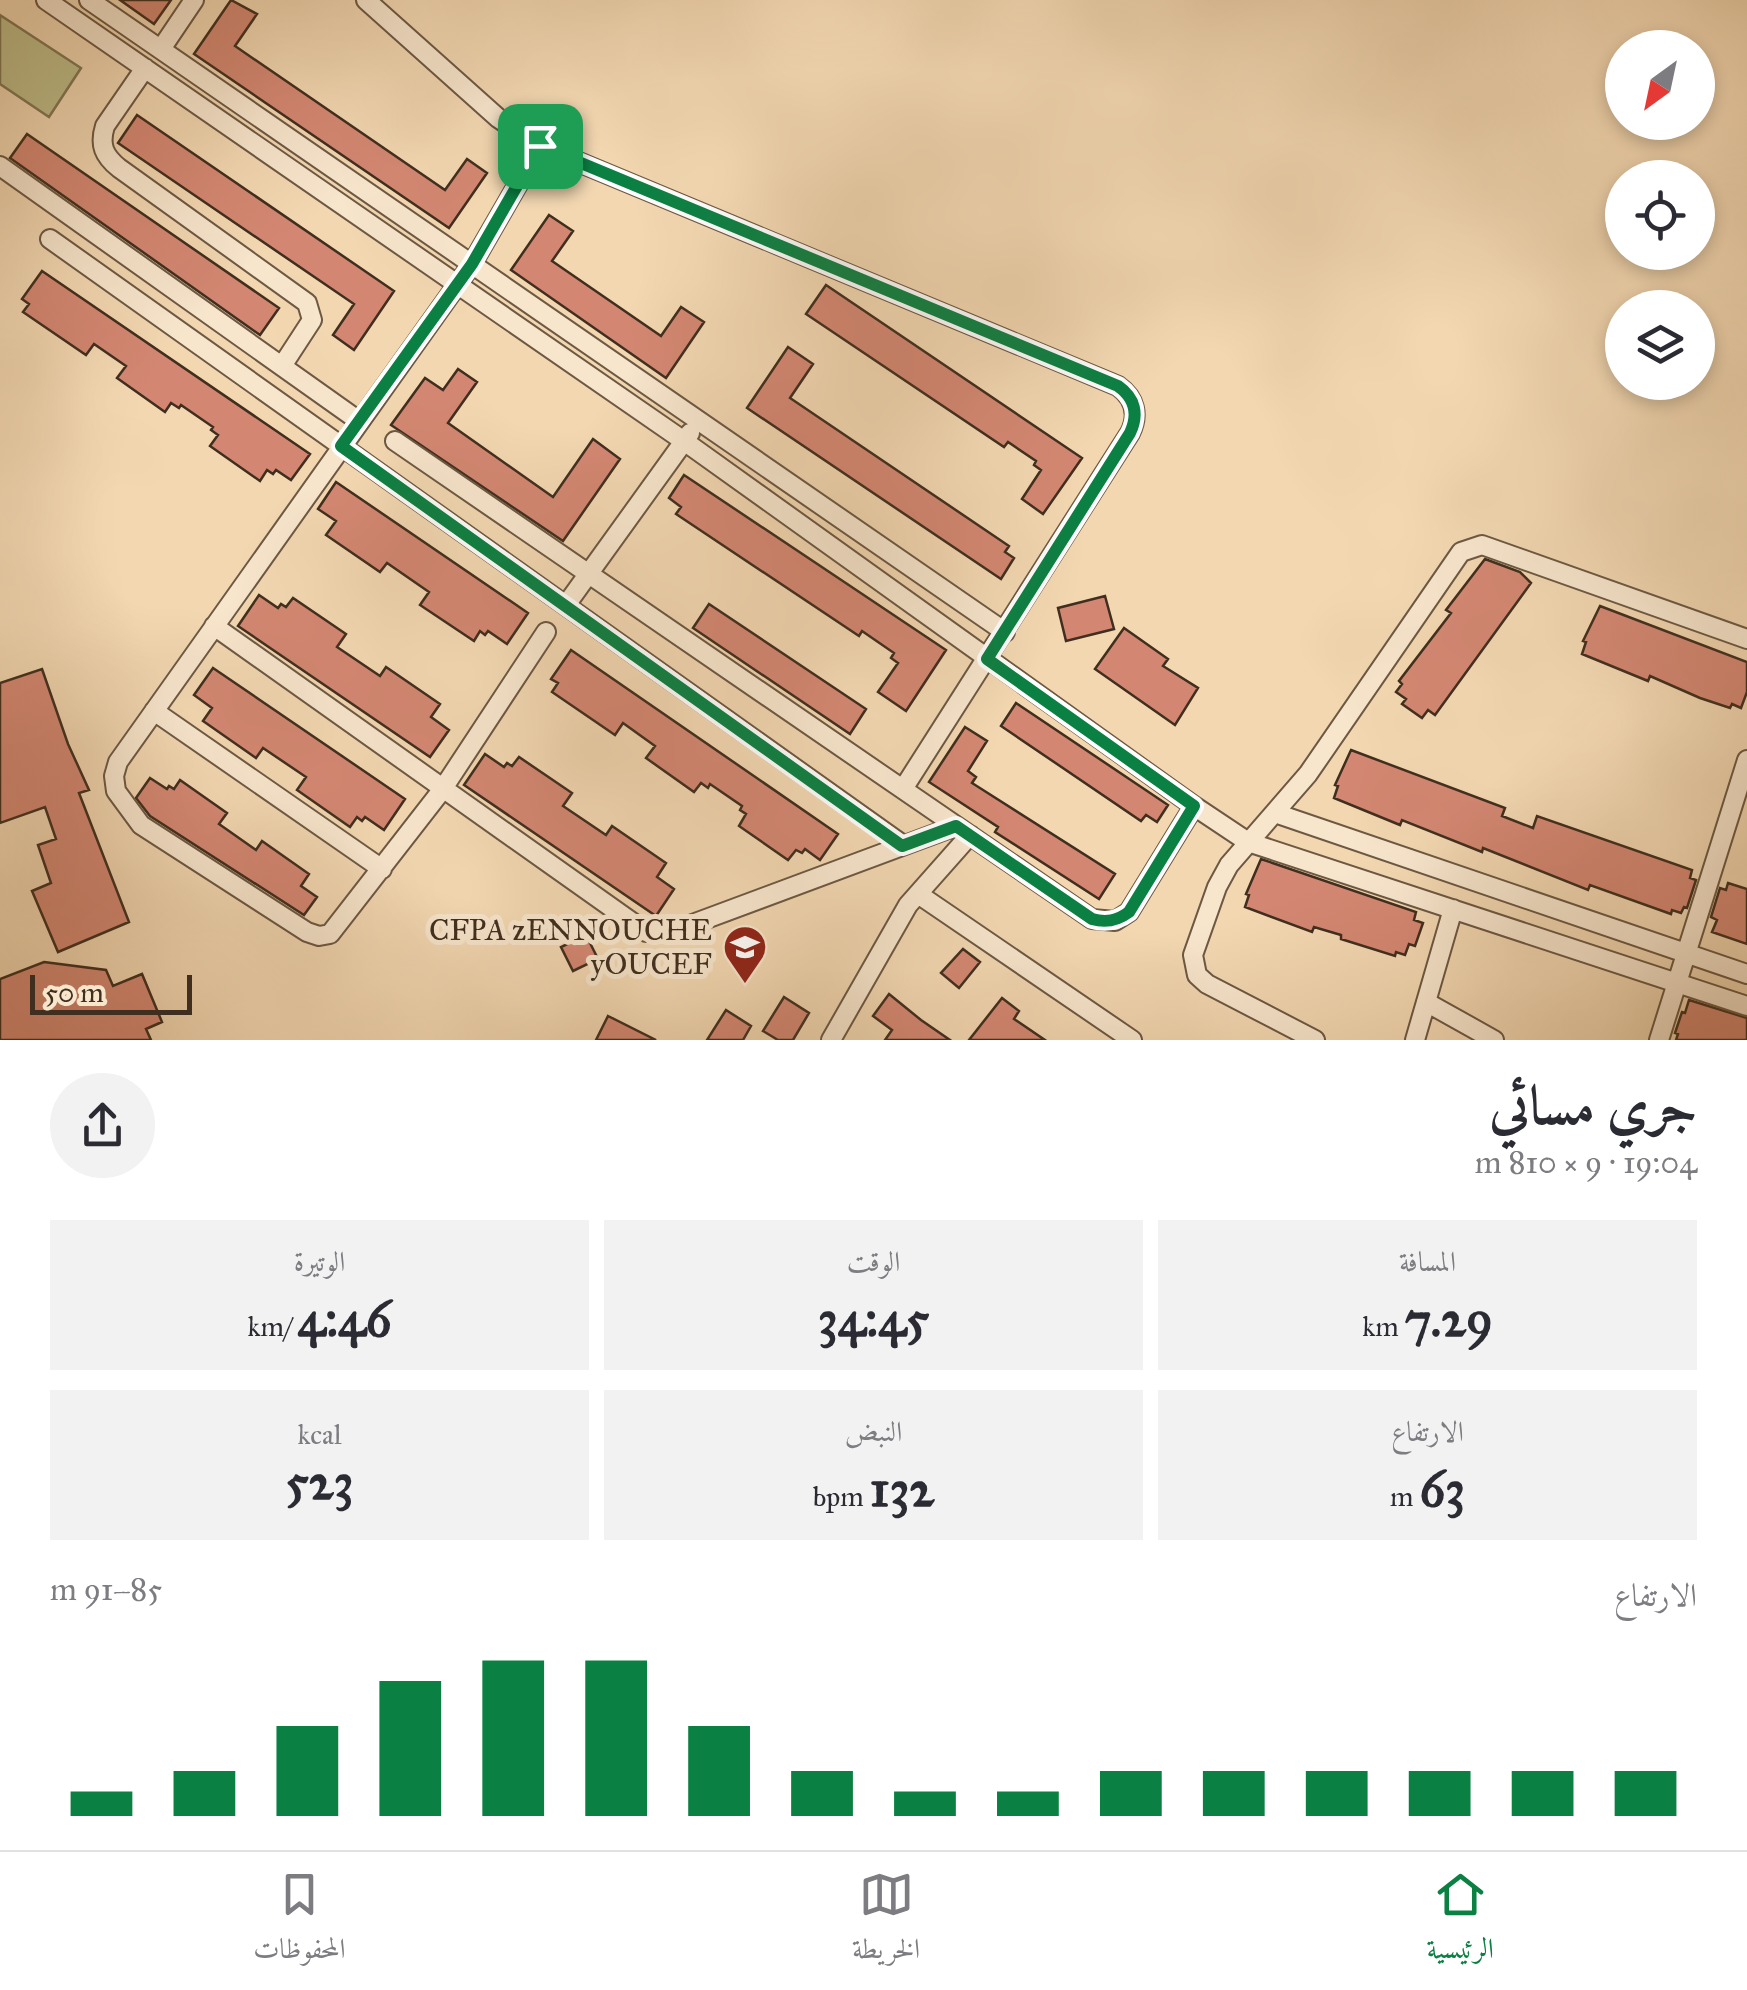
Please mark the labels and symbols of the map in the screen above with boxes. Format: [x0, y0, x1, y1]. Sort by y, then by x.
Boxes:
north arrow [1605, 30, 1715, 140]
pin [498, 104, 583, 189]
place label: CFPA zENNOUCHE yOUCEF [429, 912, 712, 982]
school or university icon: CFPA zENNOUCHE yOUCEF [722, 924, 768, 985]
scale bar [30, 970, 192, 1014]

